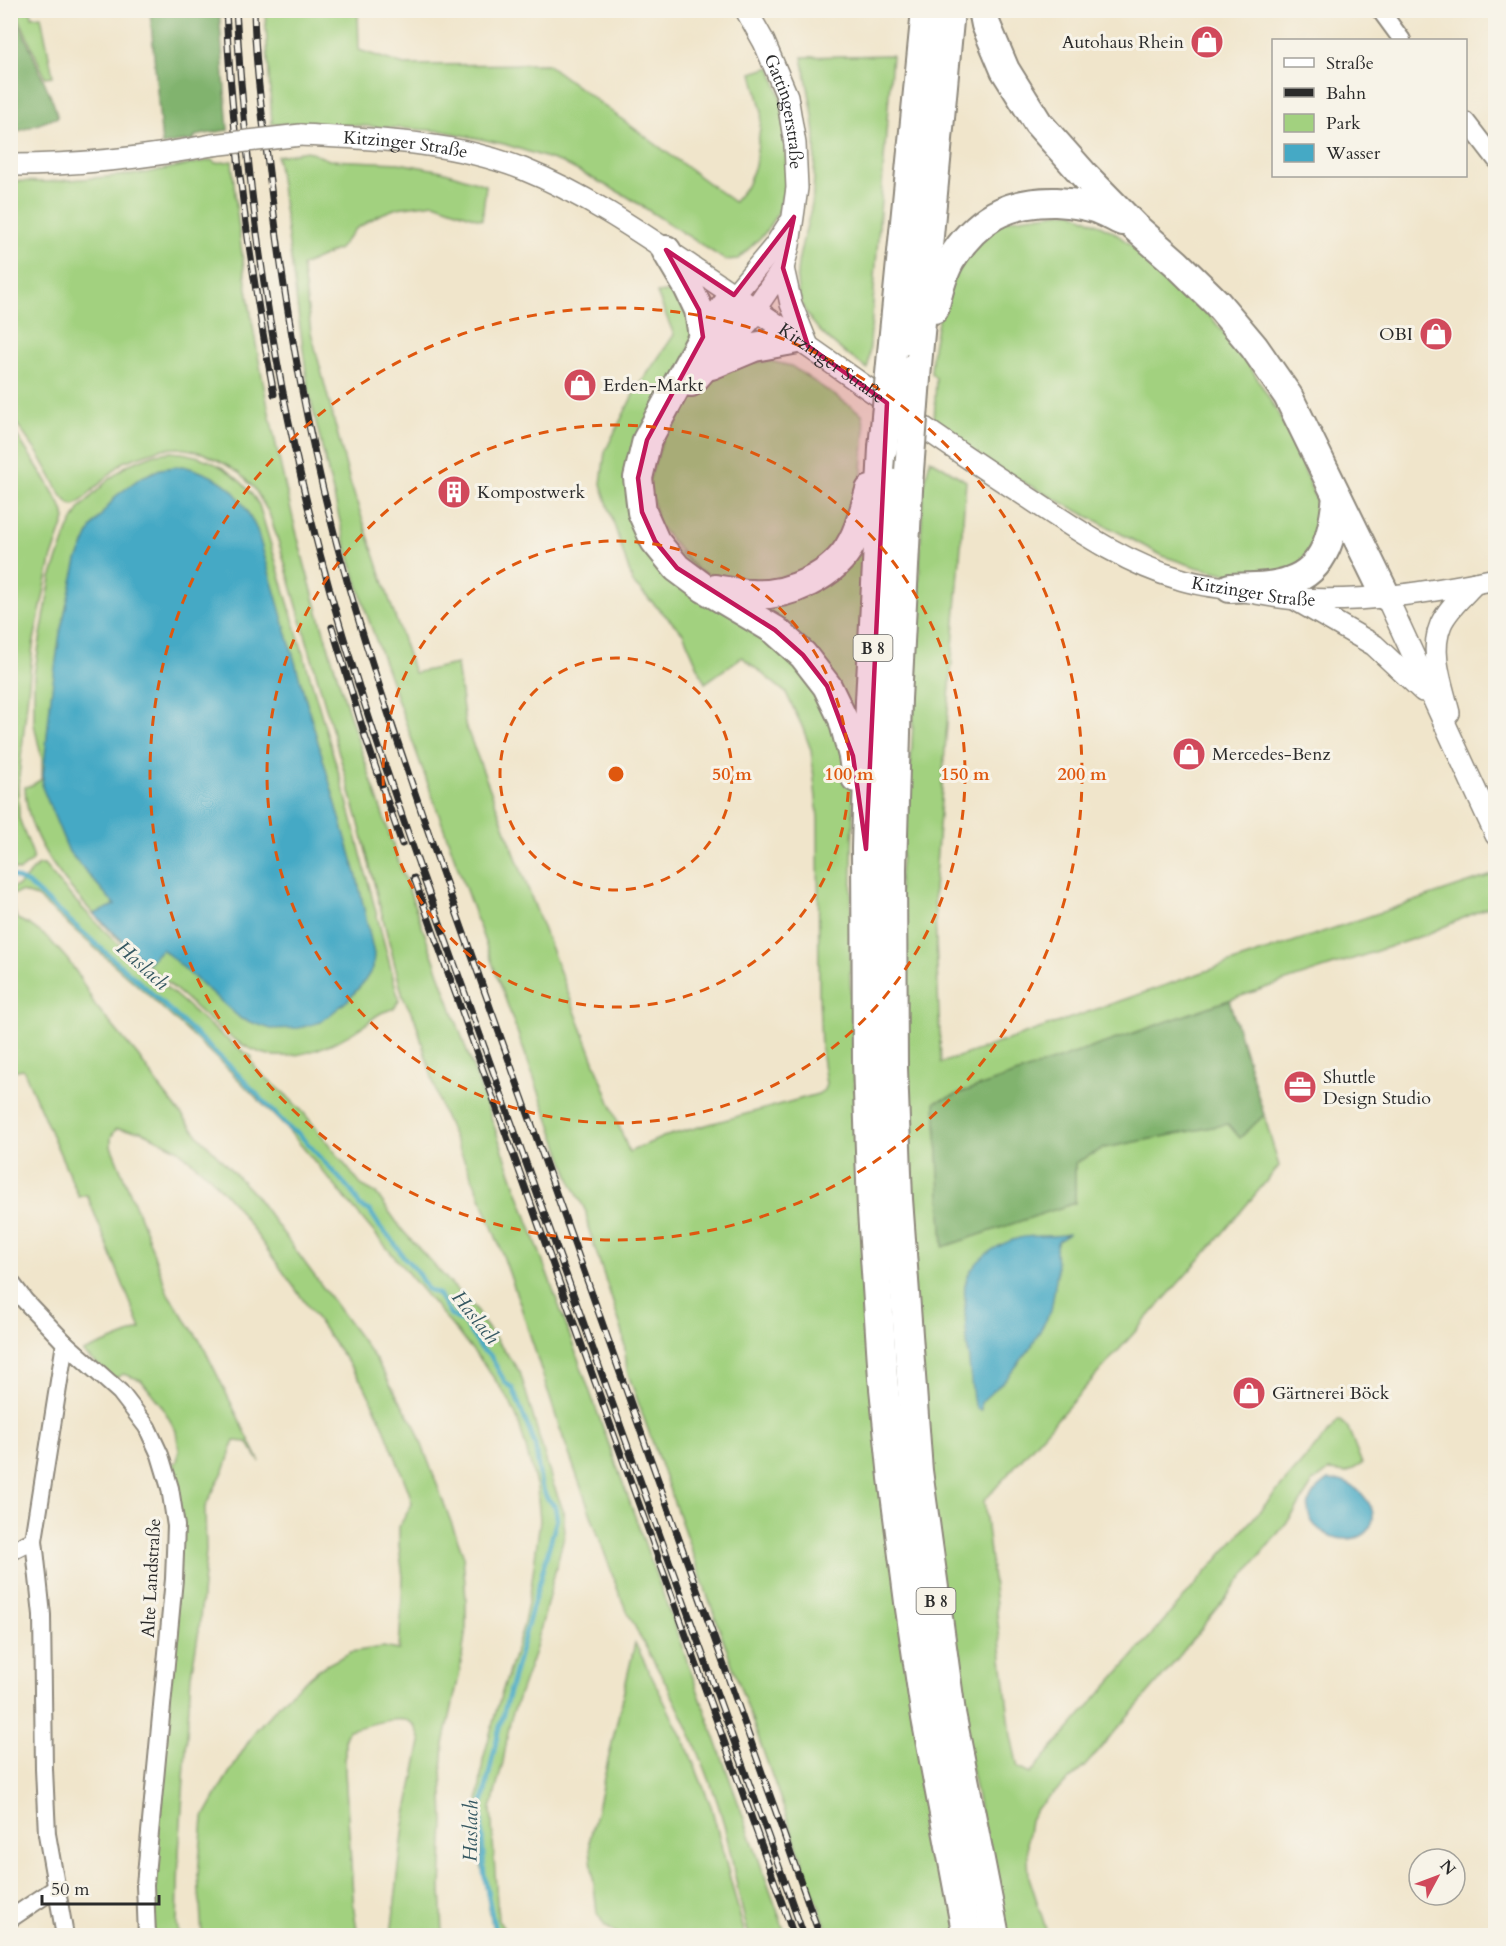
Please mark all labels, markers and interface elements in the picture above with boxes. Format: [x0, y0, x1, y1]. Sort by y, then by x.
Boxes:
shop icon: Autohaus Rhein [1189, 24, 1225, 60]
place label: Autohaus Rhein [1062, 30, 1185, 55]
legend [1272, 39, 1467, 177]
street label: Gattingerstraße [758, 50, 808, 170]
text: Straße [1326, 51, 1374, 76]
text: Bahn [1326, 81, 1367, 106]
text: Park [1326, 111, 1361, 136]
street label: Kitzinger Straße [343, 125, 470, 165]
text: Wasser [1325, 141, 1381, 166]
shop icon: OBI [1418, 316, 1454, 352]
street label: Kitzinger Straße [773, 317, 890, 410]
place label: OBI [1379, 322, 1413, 347]
shop icon: Erden-Markt [562, 367, 598, 403]
place label: Erden-Markt [603, 373, 704, 398]
building icon: Kompostwerk [436, 474, 472, 510]
place label: Kompostwerk [477, 480, 586, 505]
street label: Kitzinger Straße [1189, 571, 1316, 613]
road number: B 8 [854, 635, 892, 661]
shop icon: Mercedes-Benz [1171, 736, 1207, 772]
place label: Mercedes-Benz [1212, 742, 1331, 767]
text: 50 m [712, 762, 752, 787]
text: 100 m [824, 762, 874, 787]
text: 150 m [940, 762, 990, 787]
text: 200 m [1057, 762, 1107, 787]
centre of rings [606, 764, 626, 784]
water label: Haslach [111, 935, 175, 996]
place label: Shuttle Design Studio [1323, 1065, 1431, 1111]
office icon: Shuttle Design Studio [1282, 1069, 1318, 1105]
water label: Haslach [446, 1285, 506, 1350]
shop icon: Gärtnerei Böck [1231, 1375, 1267, 1411]
place label: Gärtnerei Böck [1272, 1381, 1390, 1406]
street label: Alte Landstraße [136, 1518, 167, 1638]
road number: B 8 [916, 1588, 956, 1614]
water label: Haslach [456, 1799, 485, 1862]
north arrow [1407, 1847, 1467, 1907]
text: N [1435, 1855, 1460, 1880]
scale bar [42, 1868, 159, 1906]
text: 50 m [51, 1877, 90, 1902]

